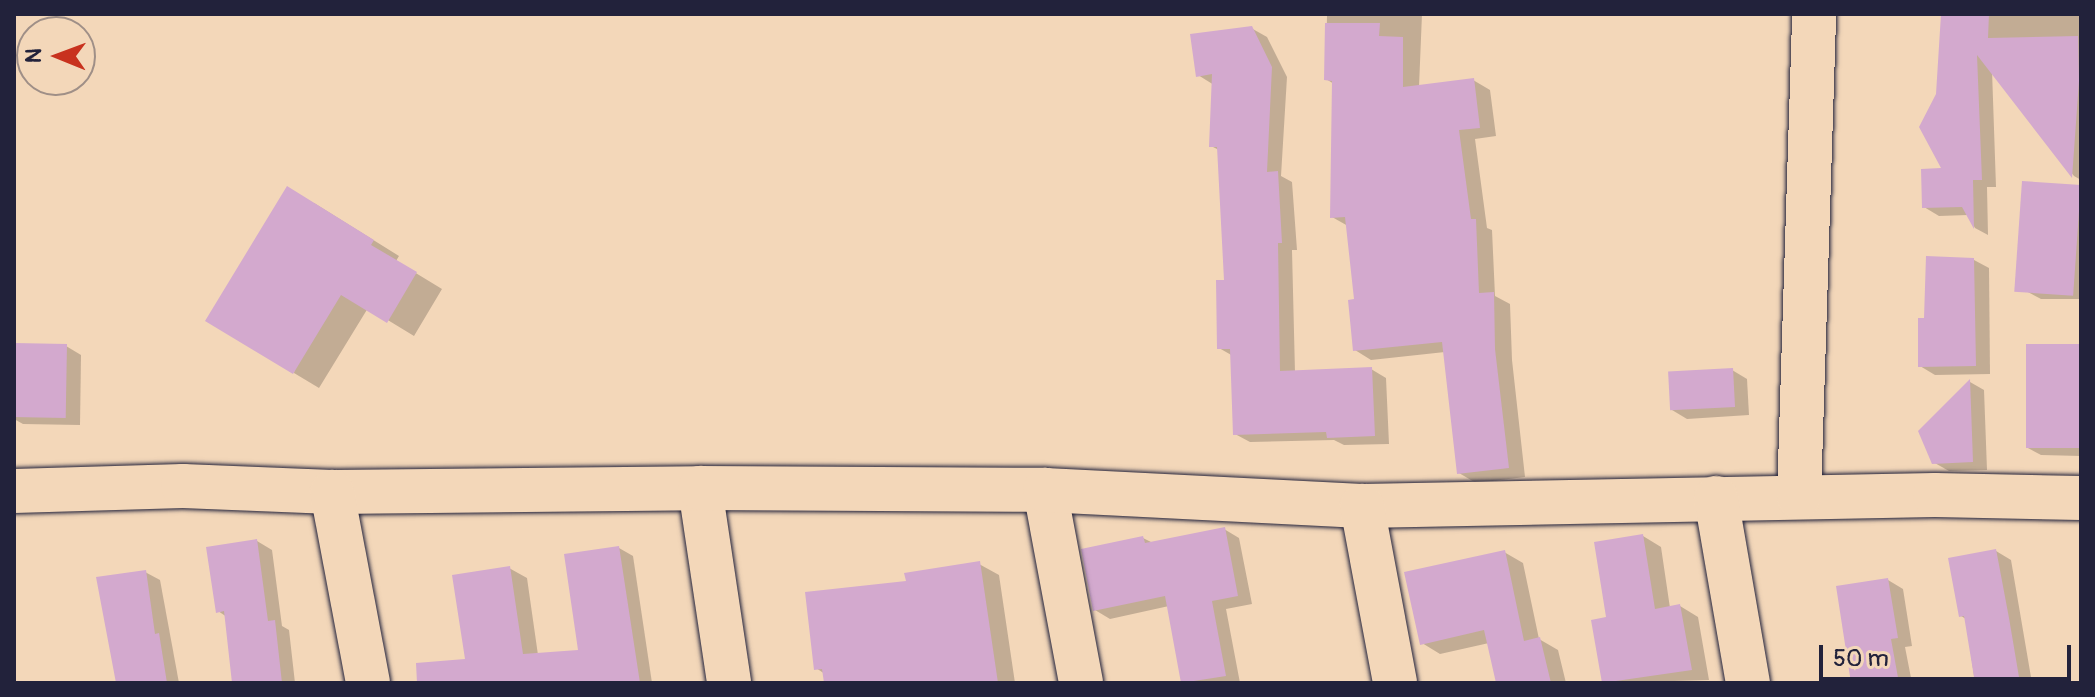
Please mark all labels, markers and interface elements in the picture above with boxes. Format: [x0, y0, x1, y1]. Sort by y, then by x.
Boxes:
north arrow [16, 16, 96, 96]
text: N [20, 48, 48, 63]
scale bar [1823, 629, 2075, 679]
text: 50 m [1833, 644, 1889, 673]

